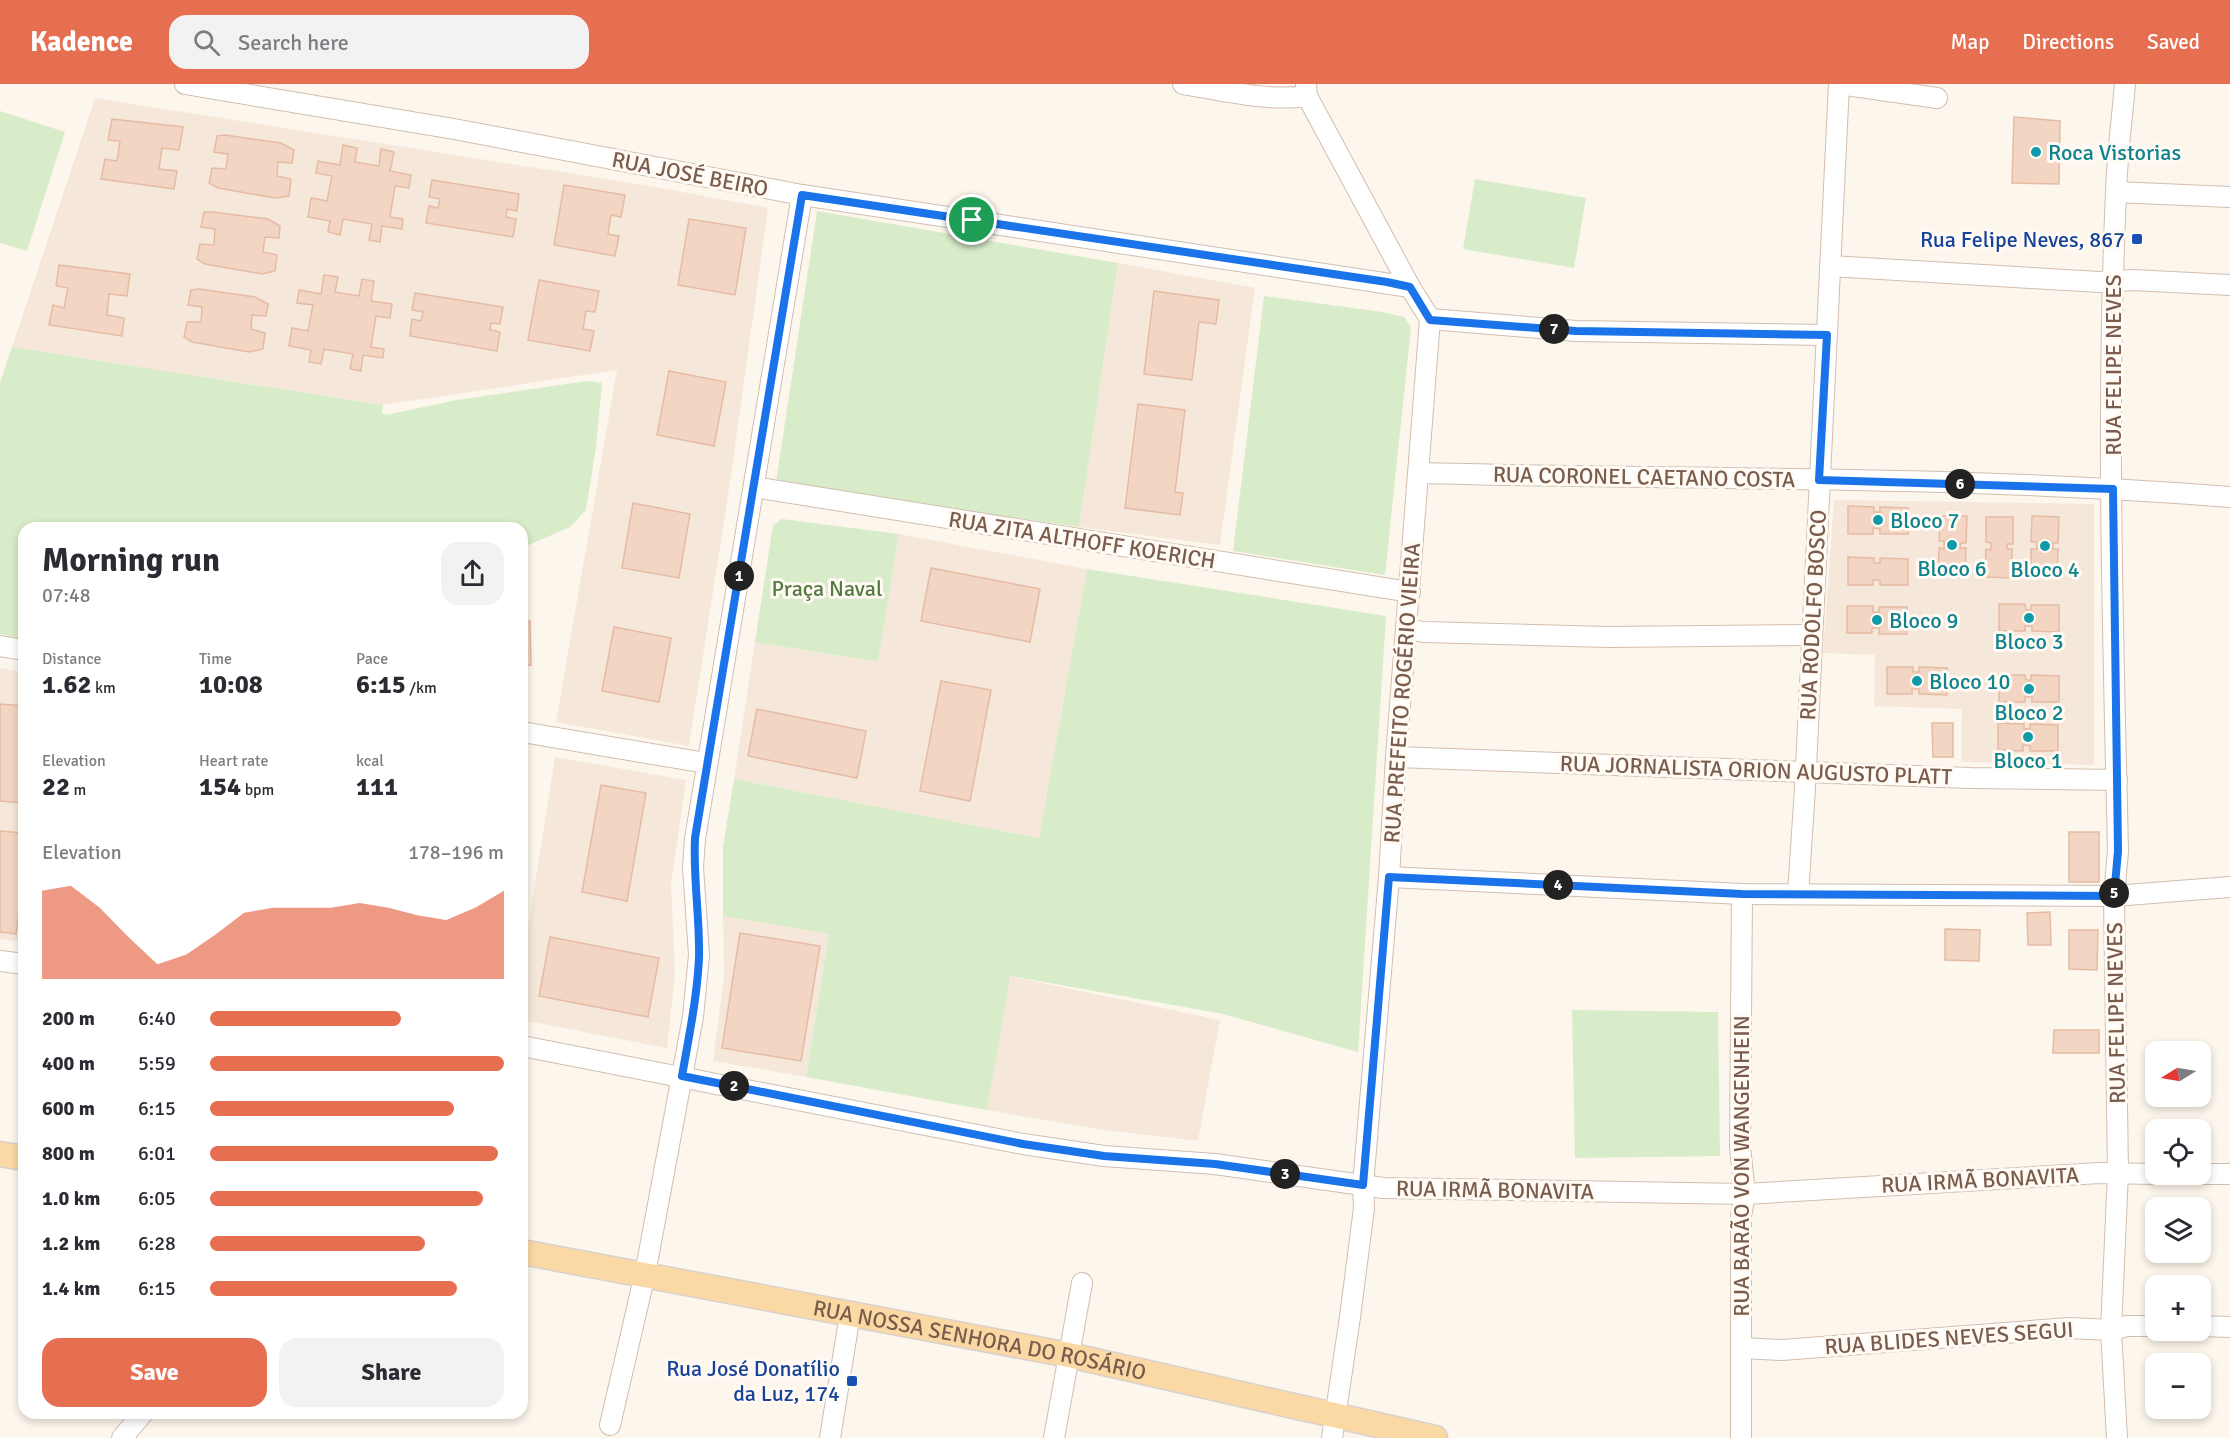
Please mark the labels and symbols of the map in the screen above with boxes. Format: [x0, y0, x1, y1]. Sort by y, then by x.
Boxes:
place label: Roca Vistorias [2048, 139, 2181, 166]
marker: Roca Vistorias [2029, 145, 2043, 159]
street label: RUA JOSÉ BEIRO [610, 146, 770, 202]
pin [946, 194, 997, 245]
place label: Rua Felipe Neves, 867 [1920, 226, 2125, 253]
marker: Rua Felipe Neves, 867 [2130, 232, 2144, 246]
street label: RUA FELIPE NEVES [2100, 274, 2127, 456]
pin: 7 [1539, 314, 1569, 344]
street label: RUA CORONEL CAETANO COSTA [1493, 461, 1796, 493]
pin: 6 [1945, 469, 1975, 499]
street label: RUA ZITA ALTHOFF KOERICH [946, 506, 1218, 574]
place label: Bloco 7 [1890, 507, 1959, 534]
street label: RUA RODOLFO BOSCO [1794, 509, 1832, 721]
marker: Bloco 7 [1871, 513, 1885, 527]
marker: Bloco 6 [1945, 538, 1959, 552]
marker: Bloco 4 [2038, 539, 2052, 553]
street label: RUA PREFEITO ROGÉRIO VIEIRA [1378, 541, 1426, 844]
place label: Bloco 6 [1917, 555, 1987, 582]
place label: Bloco 4 [2010, 556, 2080, 583]
pin: 1 [724, 561, 754, 591]
park label: Praça Naval [772, 575, 882, 602]
place label: Bloco 9 [1889, 607, 1958, 634]
marker: Bloco 3 [2022, 611, 2036, 625]
marker: Bloco 9 [1870, 613, 1884, 627]
place label: Bloco 3 [1994, 628, 2064, 655]
place label: Bloco 10 [1929, 668, 2010, 695]
marker: Bloco 10 [1910, 674, 1924, 688]
marker: Bloco 2 [2022, 682, 2036, 696]
place label: Bloco 2 [1994, 699, 2064, 726]
marker: Bloco 1 [2021, 730, 2035, 744]
place label: Bloco 1 [1993, 747, 2063, 774]
street label: RUA JORNALISTA ORION AUGUSTO PLATT [1559, 750, 1953, 790]
pin: 4 [1543, 870, 1573, 900]
pin: 5 [2099, 878, 2129, 908]
street label: RUA FELIPE NEVES [2101, 922, 2131, 1104]
street label: RUA BARÃO VON WANGENHEIN [1728, 1015, 1755, 1317]
north arrow [2145, 1041, 2211, 1107]
pin: 2 [719, 1071, 749, 1101]
pin: 3 [1270, 1159, 1300, 1189]
street label: RUA IRMÃ BONAVITA [1880, 1161, 2080, 1199]
street label: RUA IRMÃ BONAVITA [1396, 1175, 1595, 1205]
street label: RUA NOSSA SENHORA DO ROSÁRIO [811, 1294, 1149, 1386]
street label: RUA BLIDES NEVES SEGUI [1824, 1316, 2074, 1360]
place label: Rua José Donatílio da Luz, 174 [666, 1355, 840, 1407]
marker: Rua José Donatílio da Luz, 174 [845, 1374, 859, 1388]

